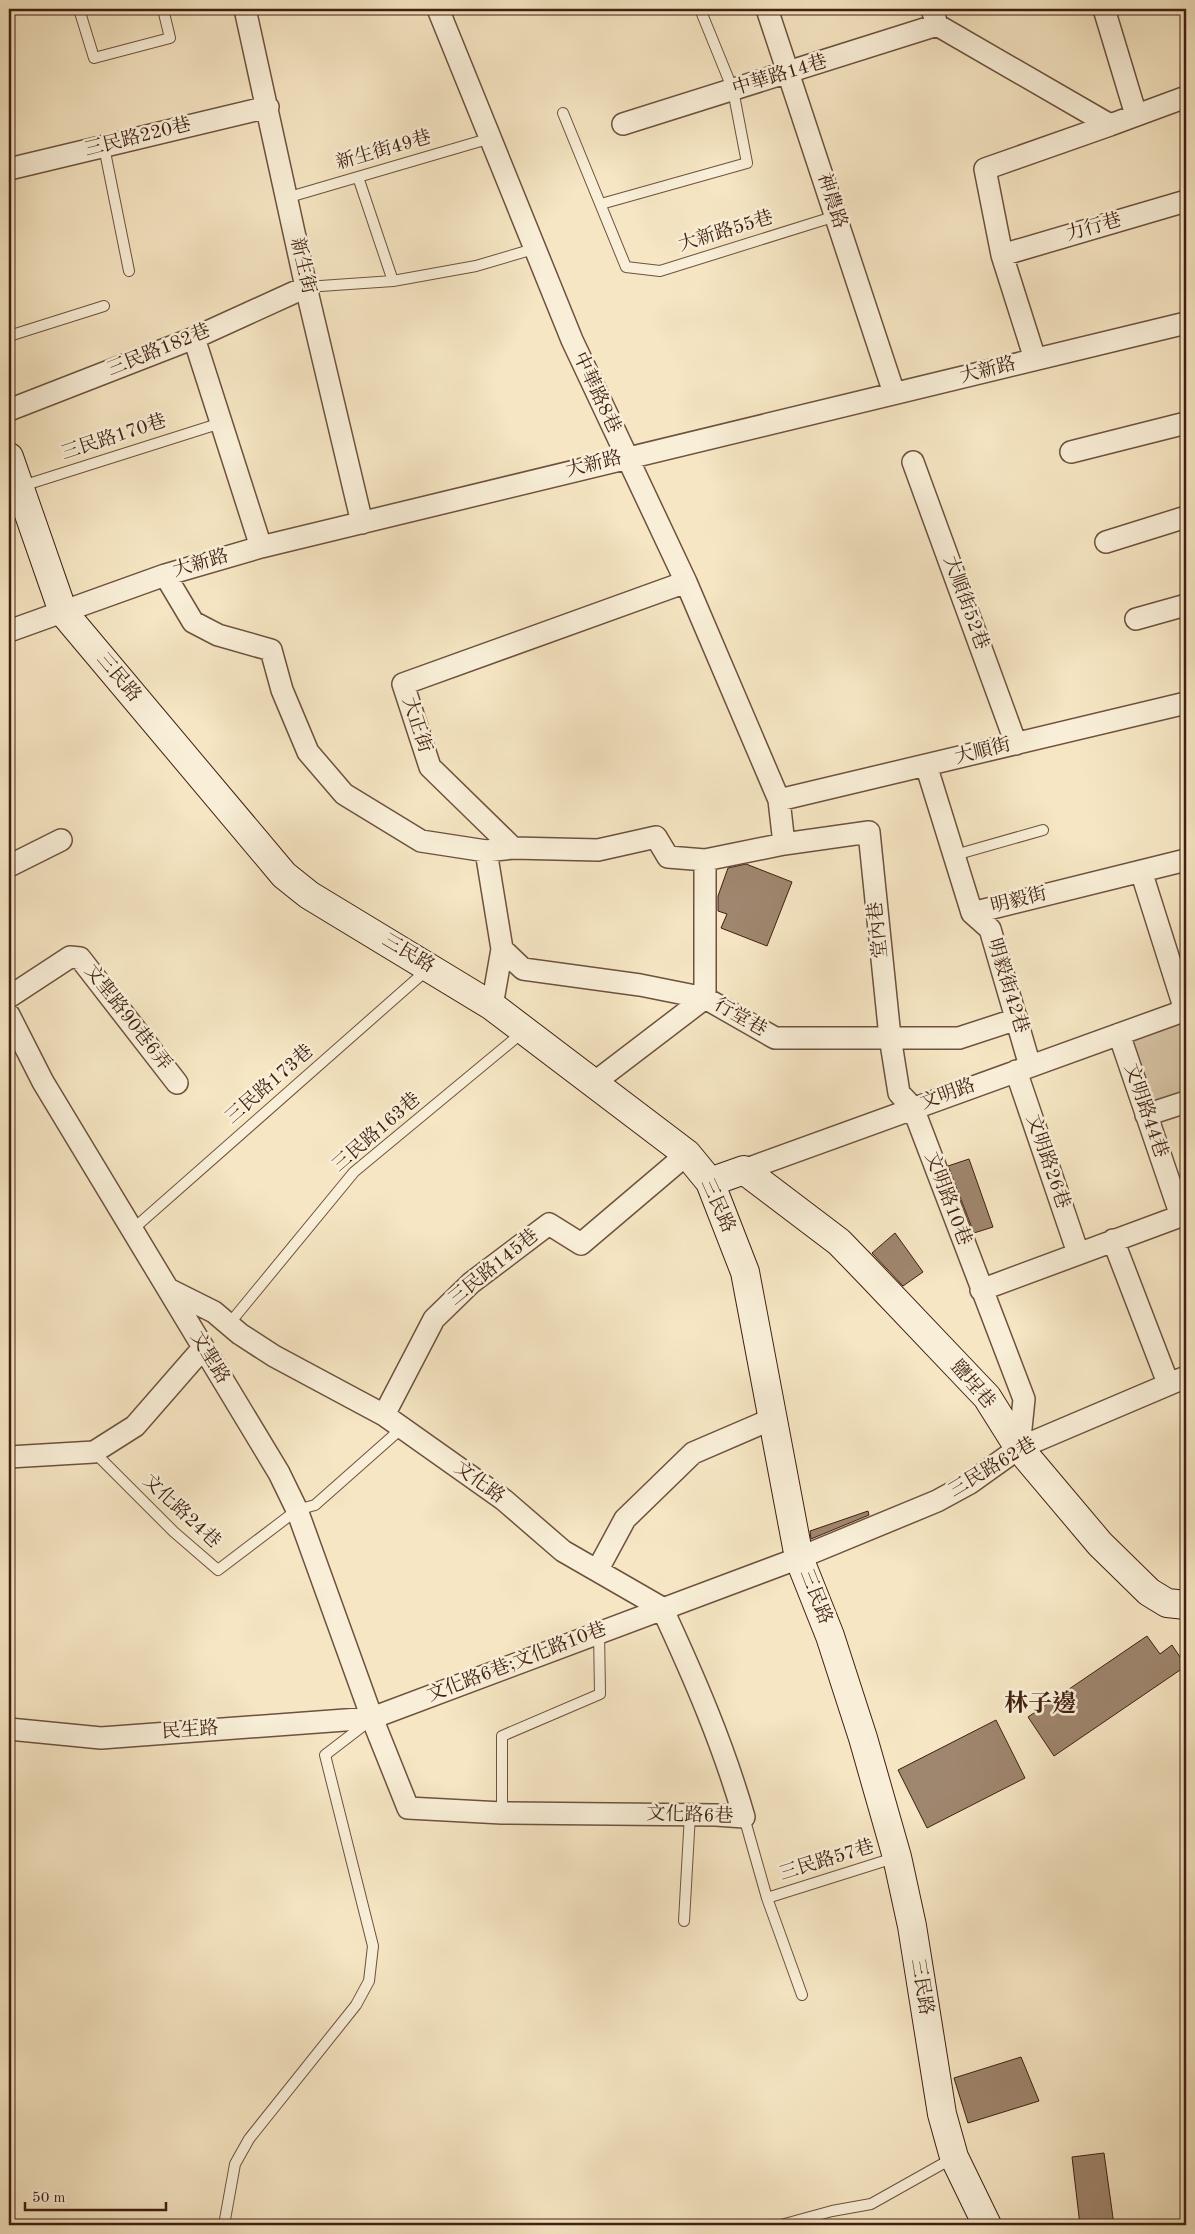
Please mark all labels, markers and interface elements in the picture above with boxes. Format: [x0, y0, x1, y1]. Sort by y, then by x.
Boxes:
street label: 中華路14巷 [730, 51, 830, 99]
street label: 三民路220巷 [82, 114, 193, 160]
street label: 新生街49巷 [333, 125, 434, 174]
street label: 神農路 [813, 170, 851, 231]
street label: 大新路55巷 [675, 206, 776, 255]
street label: 力行巷 [1063, 209, 1124, 245]
street label: 新生街 [286, 235, 321, 296]
street label: 三民路182巷 [104, 320, 213, 380]
street label: 中華路8巷 [569, 349, 625, 436]
street label: 大新路 [957, 352, 1018, 387]
street label: 三民路170巷 [59, 410, 169, 464]
street label: 大新路 [563, 446, 624, 481]
street label: 大新路 [170, 544, 231, 581]
street label: 大順街52巷 [939, 553, 994, 652]
street label: 三民路 [92, 649, 145, 706]
street label: 大正街 [398, 694, 437, 755]
street label: 大順街 [952, 733, 1013, 768]
street label: 明毅街 [989, 883, 1049, 917]
street label: 堂內巷 [865, 901, 891, 960]
street label: 三民路 [379, 929, 438, 977]
street label: 明毅街42巷 [984, 936, 1032, 1036]
street label: 文聖路90巷6弄 [80, 960, 176, 1074]
street label: 行堂巷 [711, 994, 770, 1040]
street label: 三民路173巷 [221, 1041, 317, 1128]
street label: 文明路44巷 [1120, 1061, 1172, 1160]
street label: 文明路 [917, 1074, 978, 1114]
street label: 三民路163巷 [328, 1089, 424, 1176]
street label: 文明路26巷 [1022, 1112, 1074, 1211]
street label: 文明路10巷 [921, 1149, 975, 1248]
street label: 三民路 [697, 1175, 739, 1236]
street label: 三民路145巷 [444, 1225, 542, 1310]
street label: 文聖路 [186, 1327, 234, 1387]
street label: 鹽埕巷 [946, 1356, 999, 1413]
street label: 三民路62巷 [945, 1433, 1040, 1501]
street label: 文化路 [450, 1457, 509, 1507]
street label: 文化路24巷 [139, 1470, 225, 1552]
street label: 三民路 [796, 1566, 836, 1627]
street label: 文化路6巷;文化路10巷 [424, 1618, 609, 1706]
district label: 林子邊 [1004, 1690, 1076, 1717]
street label: 民生路 [161, 1717, 219, 1742]
street label: 文化路6巷 [646, 1803, 734, 1827]
street label: 三民路57巷 [777, 1836, 877, 1884]
street label: 三民路 [907, 1957, 937, 2017]
scale bar [25, 2179, 166, 2211]
text: 50 m [32, 2191, 66, 2206]

